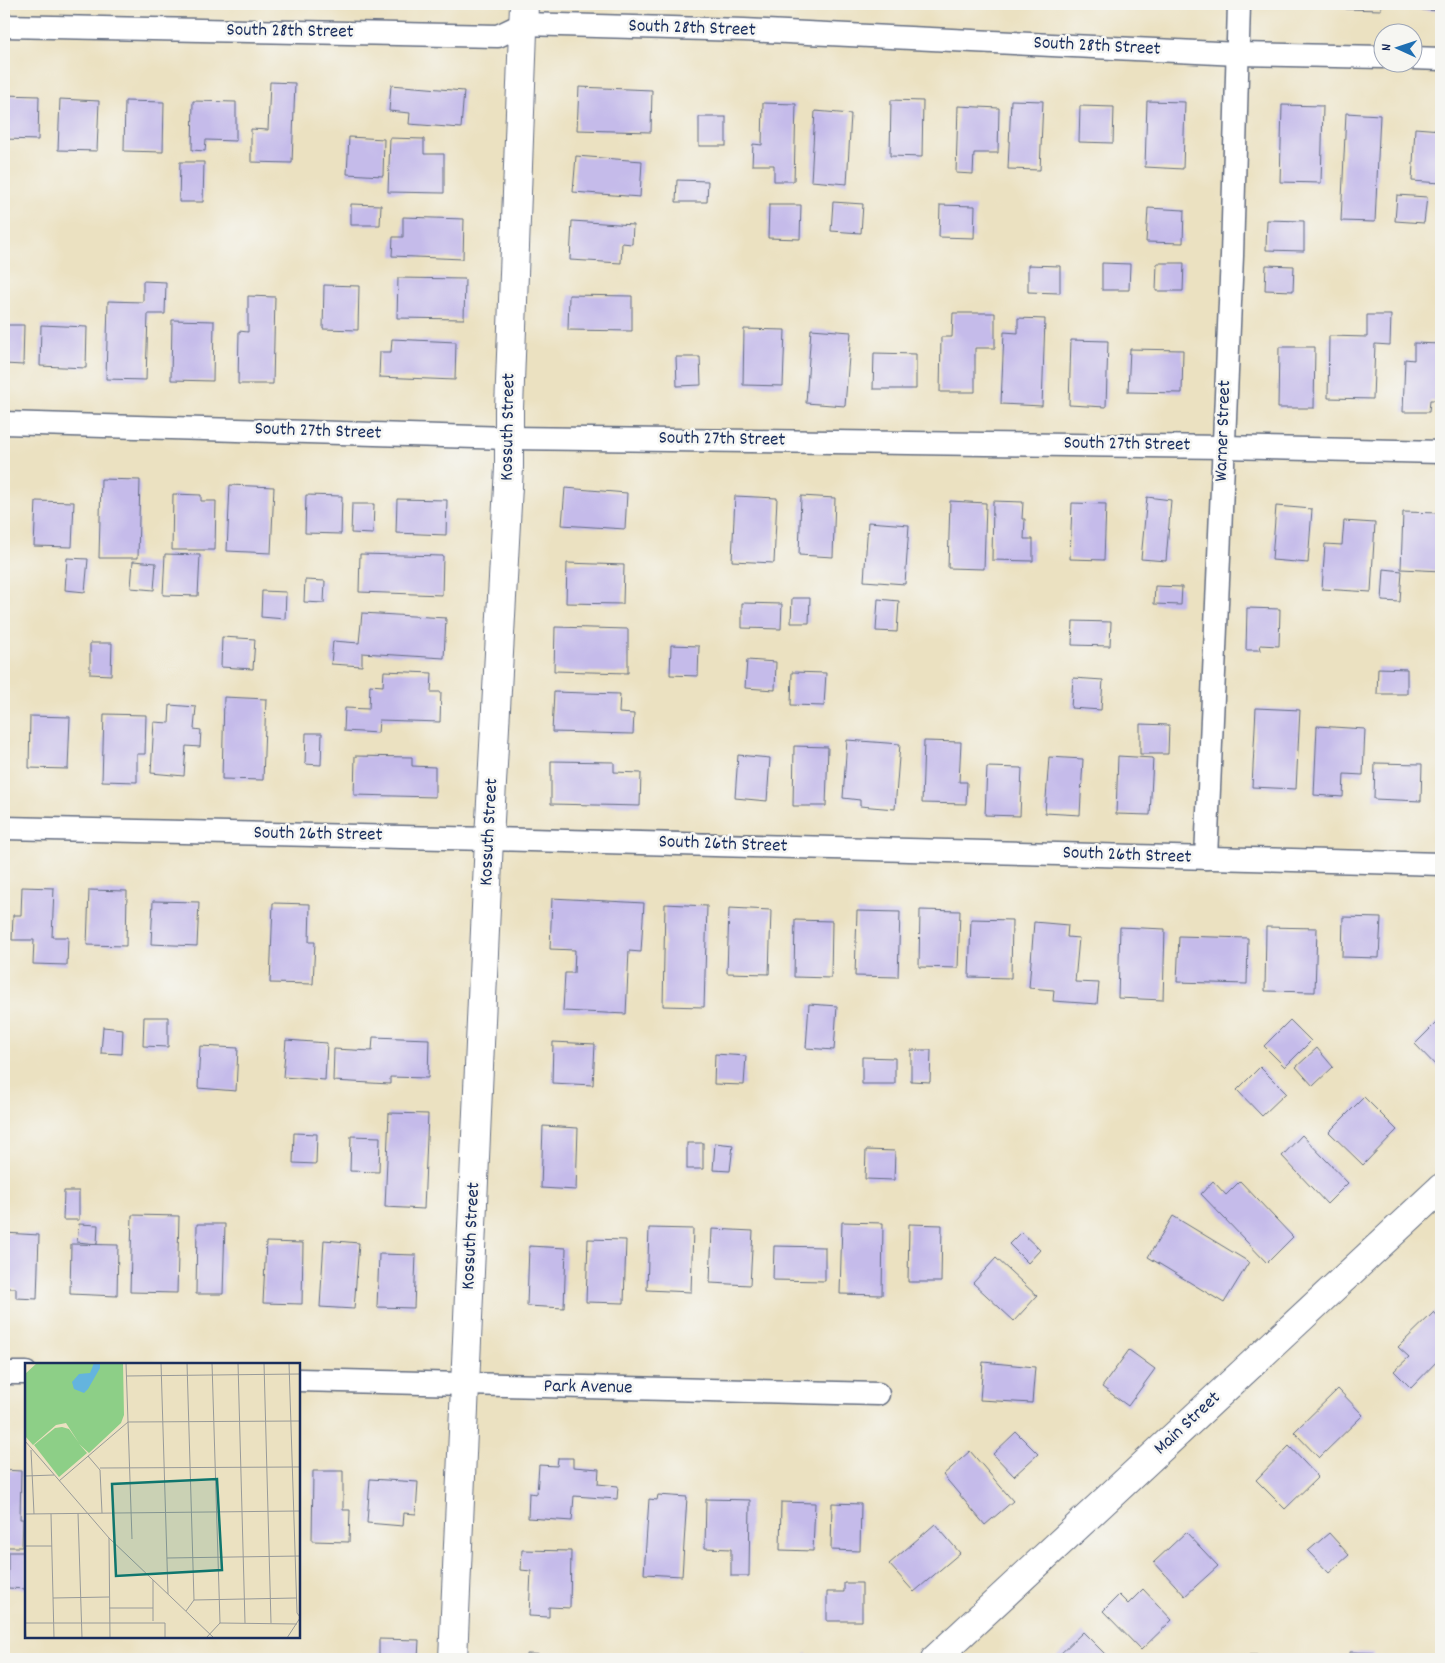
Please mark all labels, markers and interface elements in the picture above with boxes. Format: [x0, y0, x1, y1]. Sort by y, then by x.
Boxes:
street label: South 28th Street [628, 13, 756, 45]
street label: South 28th Street [226, 17, 354, 47]
north arrow [1372, 22, 1422, 72]
street label: South 28th Street [1033, 30, 1161, 64]
text: N [1377, 43, 1397, 51]
street label: Kossuth Street [495, 373, 523, 481]
street label: Warner Street [1209, 380, 1239, 482]
street label: South 27th Street [254, 416, 382, 448]
street label: South 27th Street [658, 425, 786, 455]
street label: South 27th Street [1063, 430, 1191, 460]
street label: Kossuth Street [474, 778, 506, 886]
street label: South 26th Street [253, 820, 383, 850]
street label: South 26th Street [658, 829, 788, 861]
street label: South 26th Street [1062, 840, 1192, 872]
street label: Kossuth Street [456, 1182, 488, 1290]
inset map [25, 1363, 300, 1638]
street label: Park Avenue [543, 1374, 633, 1402]
street label: Main Street [1149, 1386, 1227, 1462]

